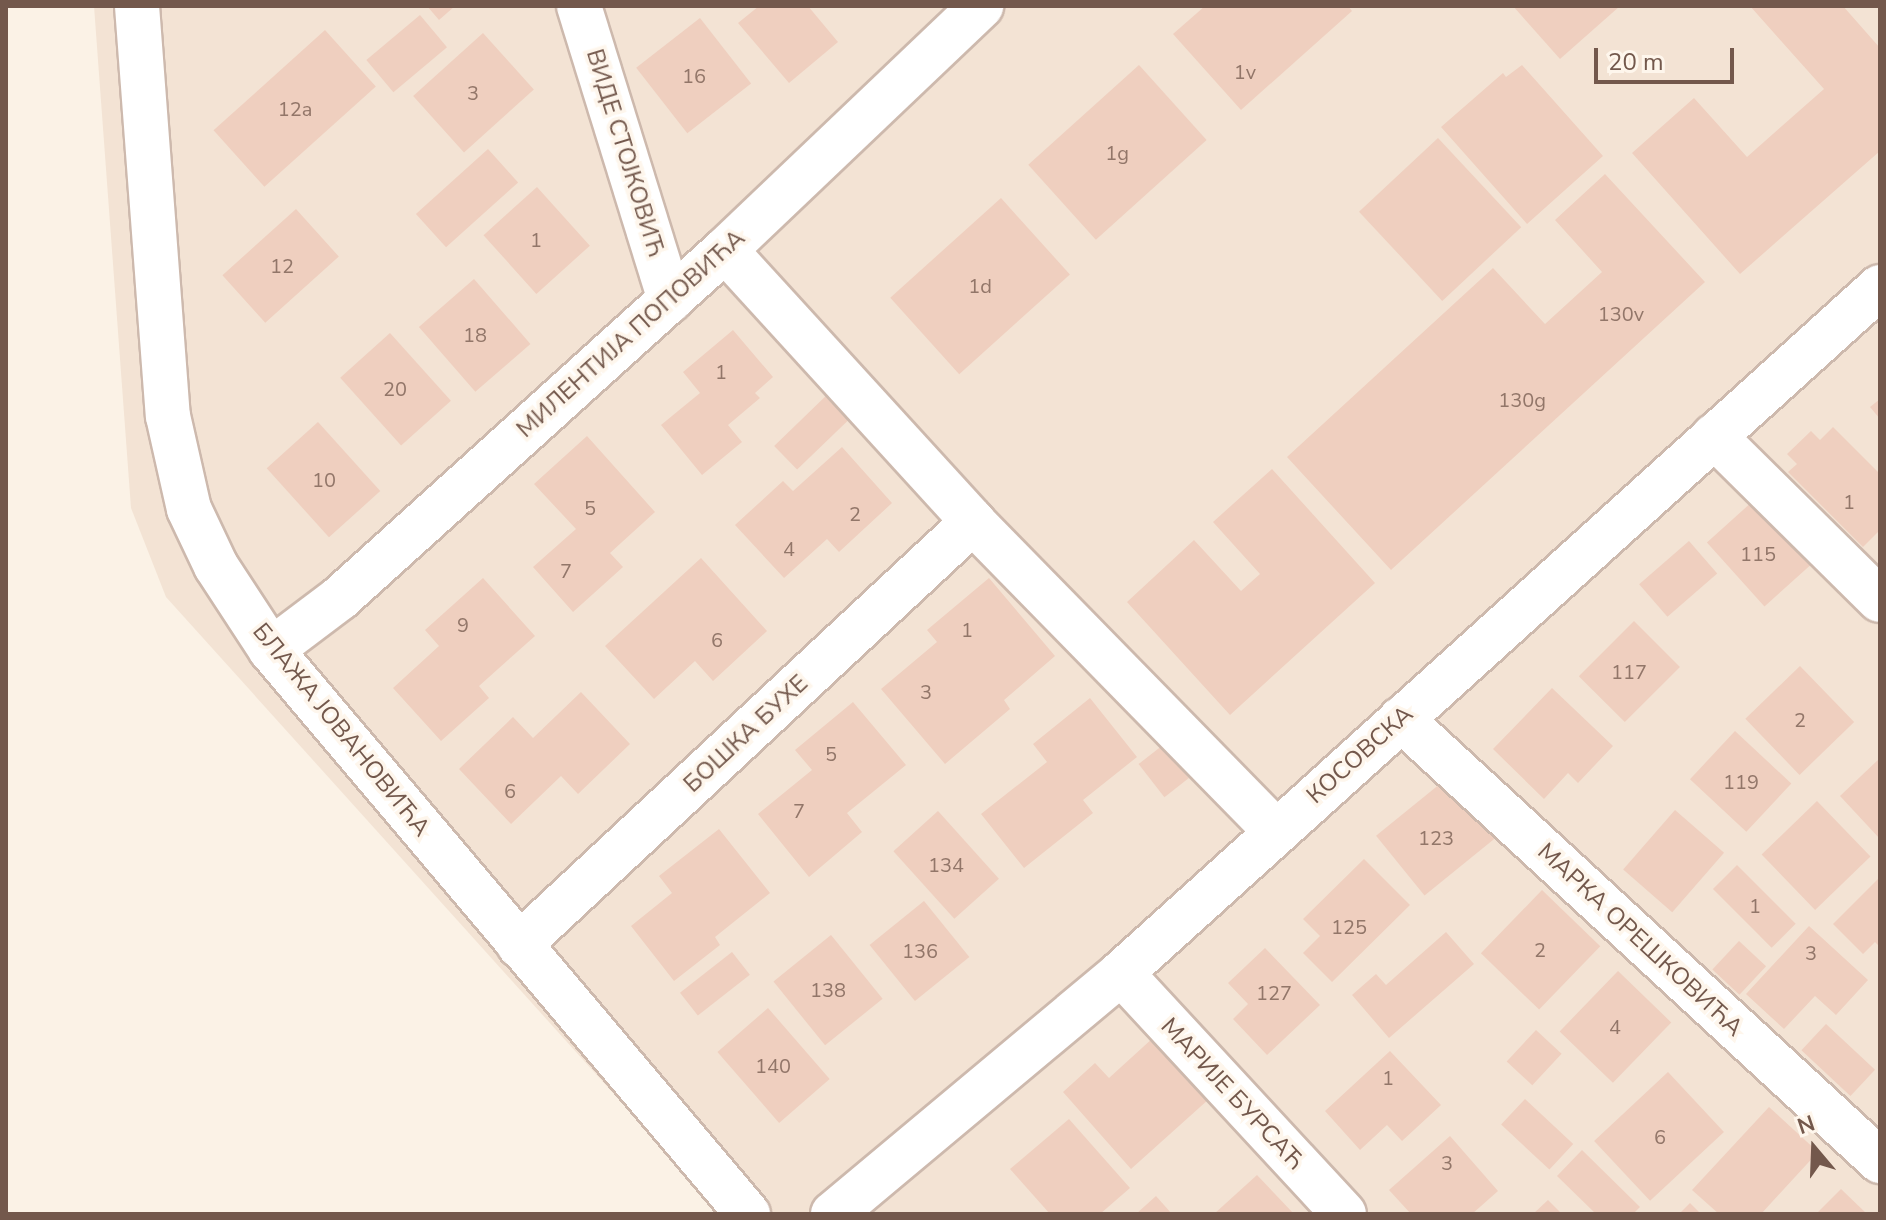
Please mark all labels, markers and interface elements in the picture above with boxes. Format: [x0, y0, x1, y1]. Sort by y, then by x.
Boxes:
scale bar [1598, 32, 1738, 82]
street label: ВИДЕ СТОЈКОВИЋ [580, 46, 670, 260]
text: 20 m [1608, 46, 1664, 78]
house number: 1v [1234, 60, 1256, 84]
house number: 16 [682, 64, 706, 88]
house number: 3 [467, 81, 479, 105]
house number: 12a [278, 97, 312, 121]
house number: 1g [1105, 141, 1129, 165]
street label: МИЛЕНТИЈА ПОПОВИЋА [511, 224, 751, 444]
house number: 1 [530, 228, 542, 252]
house number: 12 [270, 254, 294, 278]
house number: 1d [968, 274, 992, 298]
house number: 130v [1598, 302, 1644, 326]
house number: 18 [463, 323, 487, 347]
house number: 1 [715, 360, 727, 384]
house number: 20 [383, 377, 407, 401]
house number: 130g [1498, 388, 1546, 412]
house number: 10 [312, 468, 336, 492]
house number: 1 [1843, 490, 1855, 514]
house number: 5 [584, 496, 596, 520]
house number: 2 [849, 502, 861, 526]
house number: 4 [783, 537, 795, 561]
house number: 115 [1740, 542, 1776, 566]
house number: 7 [560, 559, 572, 583]
house number: 9 [457, 613, 469, 637]
street label: БЛАЖА ЈОВАНОВИЋА [246, 618, 436, 842]
house number: 1 [961, 618, 973, 642]
house number: 6 [711, 628, 723, 652]
house number: 117 [1611, 660, 1647, 684]
street label: БОШКА БУХЕ [678, 669, 814, 799]
house number: 3 [920, 680, 932, 704]
street label: КОСОВСКА [1301, 700, 1419, 810]
house number: 2 [1794, 708, 1806, 732]
house number: 5 [825, 742, 837, 766]
house number: 119 [1723, 770, 1759, 794]
house number: 6 [504, 779, 516, 803]
house number: 7 [793, 799, 805, 823]
house number: 123 [1418, 826, 1454, 850]
street label: МАРКА ОРЕШКОВИЋА [1531, 837, 1749, 1043]
house number: 134 [928, 853, 964, 877]
house number: 1 [1749, 894, 1761, 918]
house number: 125 [1331, 915, 1367, 939]
house number: 2 [1534, 938, 1546, 962]
house number: 136 [902, 939, 938, 963]
house number: 3 [1805, 941, 1817, 965]
house number: 138 [810, 978, 846, 1002]
house number: 127 [1256, 981, 1292, 1005]
street label: МАРИЈЕ БУРСАЋ [1154, 1012, 1310, 1176]
house number: 4 [1609, 1015, 1621, 1039]
house number: 140 [755, 1054, 791, 1078]
house number: 1 [1382, 1066, 1394, 1090]
north arrow [1774, 1108, 1854, 1188]
text: N [1794, 1108, 1819, 1142]
house number: 6 [1654, 1125, 1666, 1149]
house number: 3 [1441, 1151, 1453, 1175]

